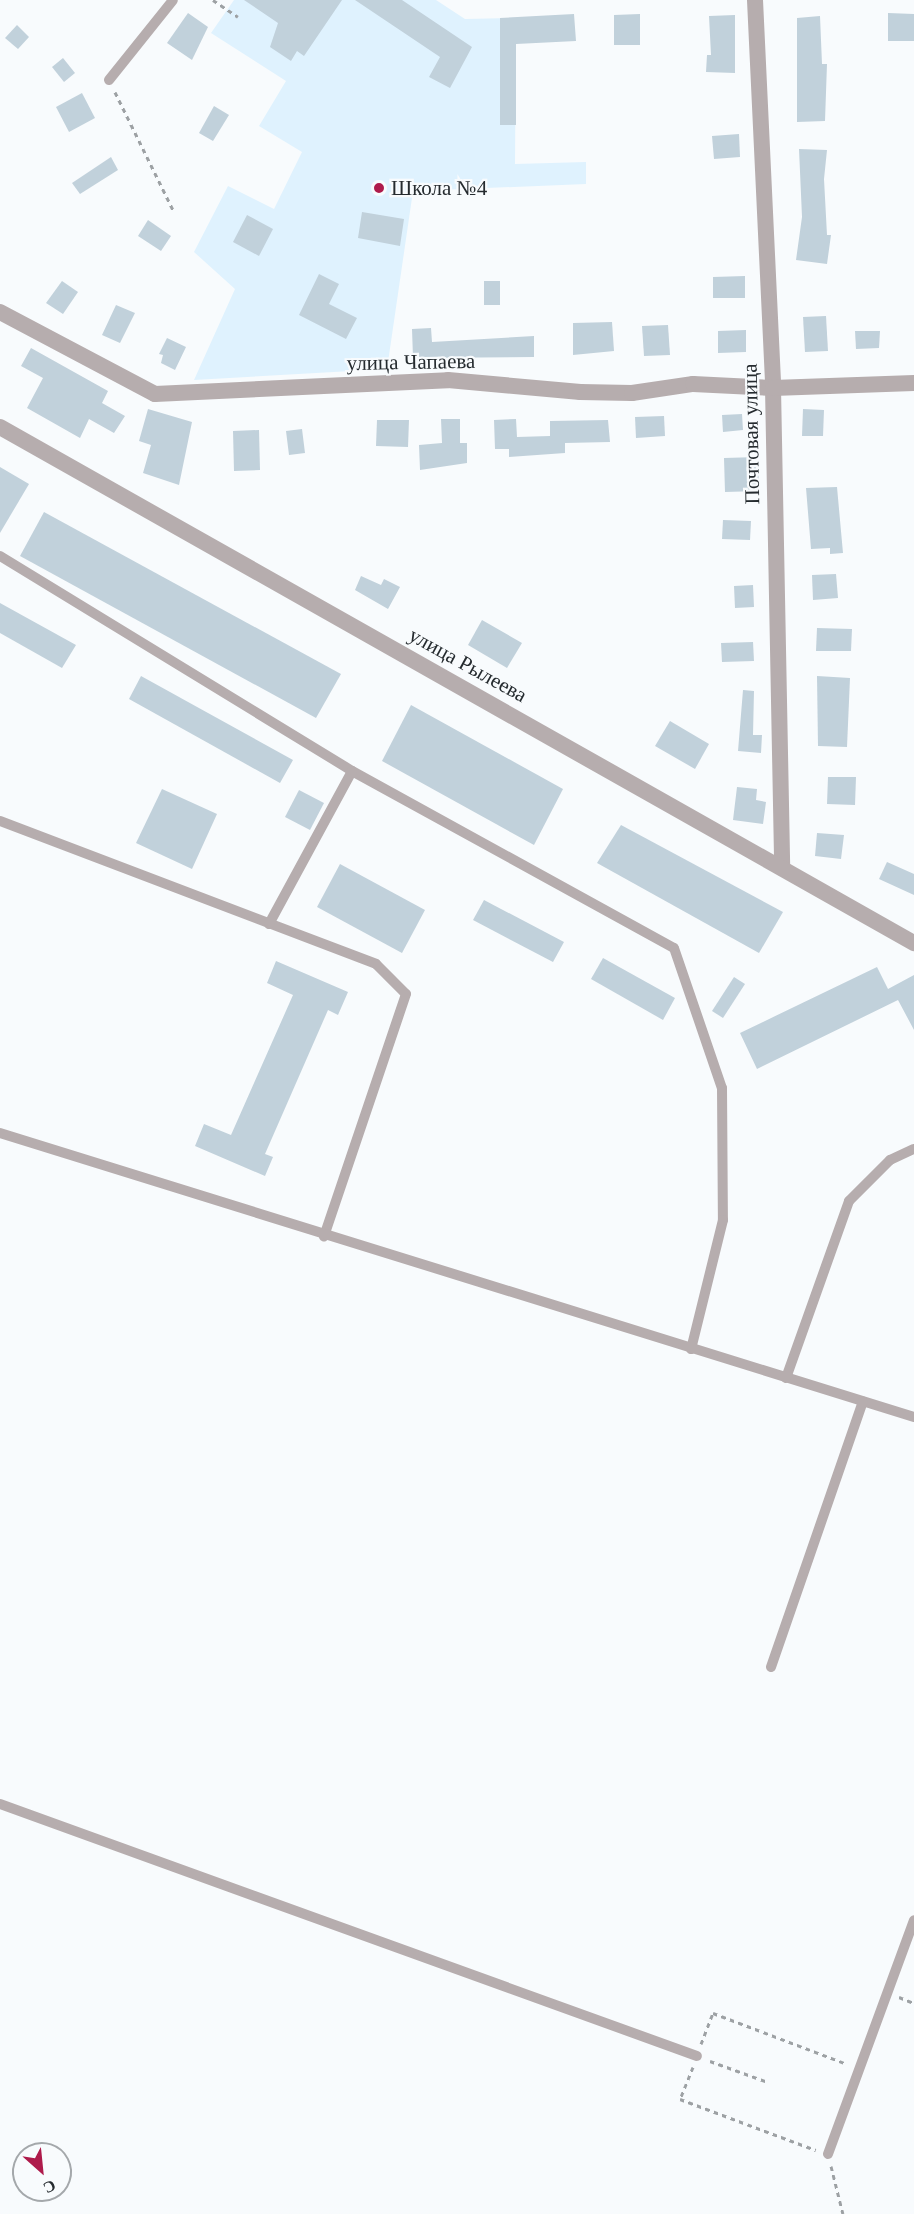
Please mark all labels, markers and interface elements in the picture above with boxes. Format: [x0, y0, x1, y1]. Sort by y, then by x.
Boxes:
place label: Школа №4 [391, 175, 487, 201]
marker: Школа №4 [372, 181, 386, 195]
street label: улица Чапаева [346, 348, 476, 376]
street label: Почтовая улица [737, 363, 765, 505]
street label: улица Рылеева [405, 622, 531, 708]
north arrow [12, 2142, 72, 2202]
text: С [40, 2177, 59, 2197]

